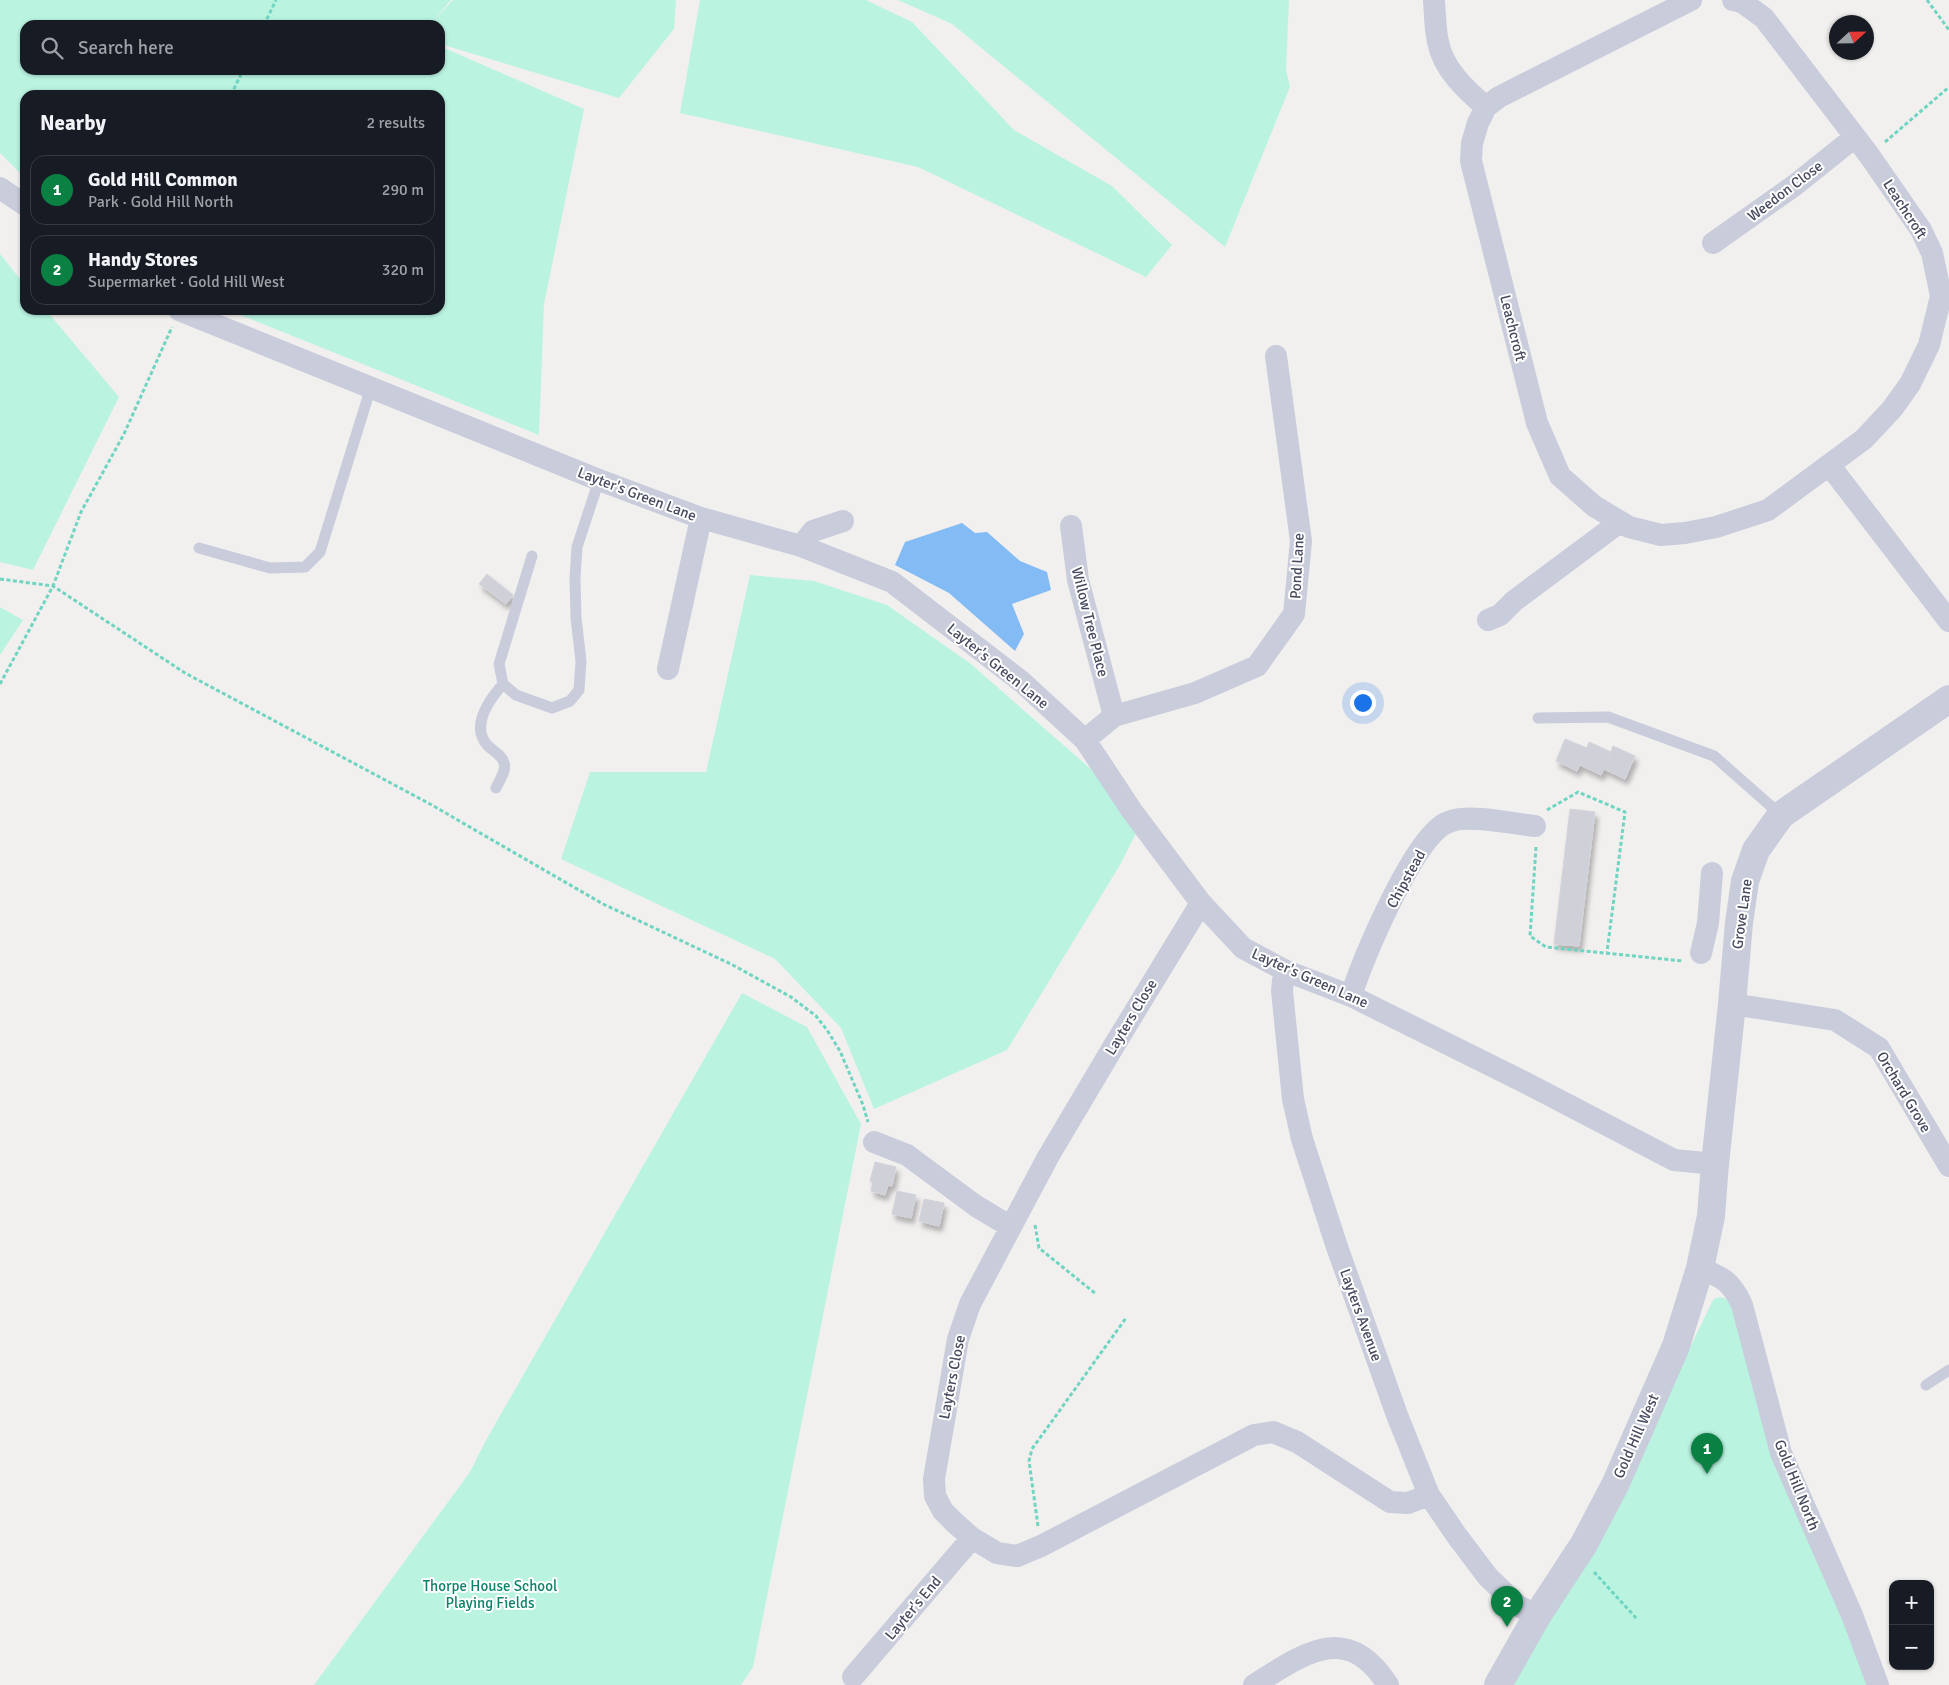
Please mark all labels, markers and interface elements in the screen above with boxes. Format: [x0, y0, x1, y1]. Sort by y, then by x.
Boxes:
north arrow [1829, 15, 1874, 60]
search box [20, 20, 445, 75]
icon: search [38, 34, 66, 62]
text: Search here [78, 36, 174, 60]
text: Nearby [40, 110, 106, 136]
text: 2 results [366, 113, 425, 133]
street label: Weedon Close [1744, 157, 1826, 225]
text: Gold Hill Common [88, 168, 238, 192]
street label: Leachcroft [1879, 176, 1931, 242]
text: 1 [53, 180, 61, 200]
text: 290 m [382, 180, 424, 200]
text: Park · Gold Hill North [88, 192, 233, 212]
text: Handy Stores [88, 248, 198, 272]
text: 2 [53, 260, 61, 280]
text: 320 m [382, 260, 424, 280]
text: Supermarket · Gold Hill West [88, 272, 285, 292]
street label: Leachcroft [1496, 293, 1530, 363]
street label: Layter's Green Lane [575, 463, 699, 525]
street label: Pond Lane [1286, 532, 1308, 600]
street label: Willow Tree Place [1068, 565, 1112, 679]
street label: Layter's Green Lane [943, 619, 1053, 713]
your location [1350, 690, 1376, 716]
street label: Chipstead [1383, 847, 1429, 911]
street label: Grove Lane [1728, 878, 1756, 950]
street label: Layter's Green Lane [1249, 944, 1371, 1012]
street label: Layters Close [1101, 976, 1161, 1058]
street label: Orchard Grove [1873, 1048, 1935, 1136]
street label: Layters Avenue [1336, 1266, 1386, 1364]
street label: Layters Close [935, 1333, 969, 1421]
street label: Gold Hill West [1609, 1391, 1663, 1481]
pin: 1 [1691, 1433, 1723, 1474]
street label: Gold Hill North [1771, 1437, 1823, 1533]
street label: Layter's End [881, 1572, 945, 1644]
park label: Thorpe House School Playing Fields [423, 1577, 557, 1612]
map controls [1889, 1580, 1934, 1670]
button: + [1889, 1580, 1934, 1625]
pin: 2 [1491, 1586, 1523, 1627]
button: − [1889, 1625, 1934, 1670]

